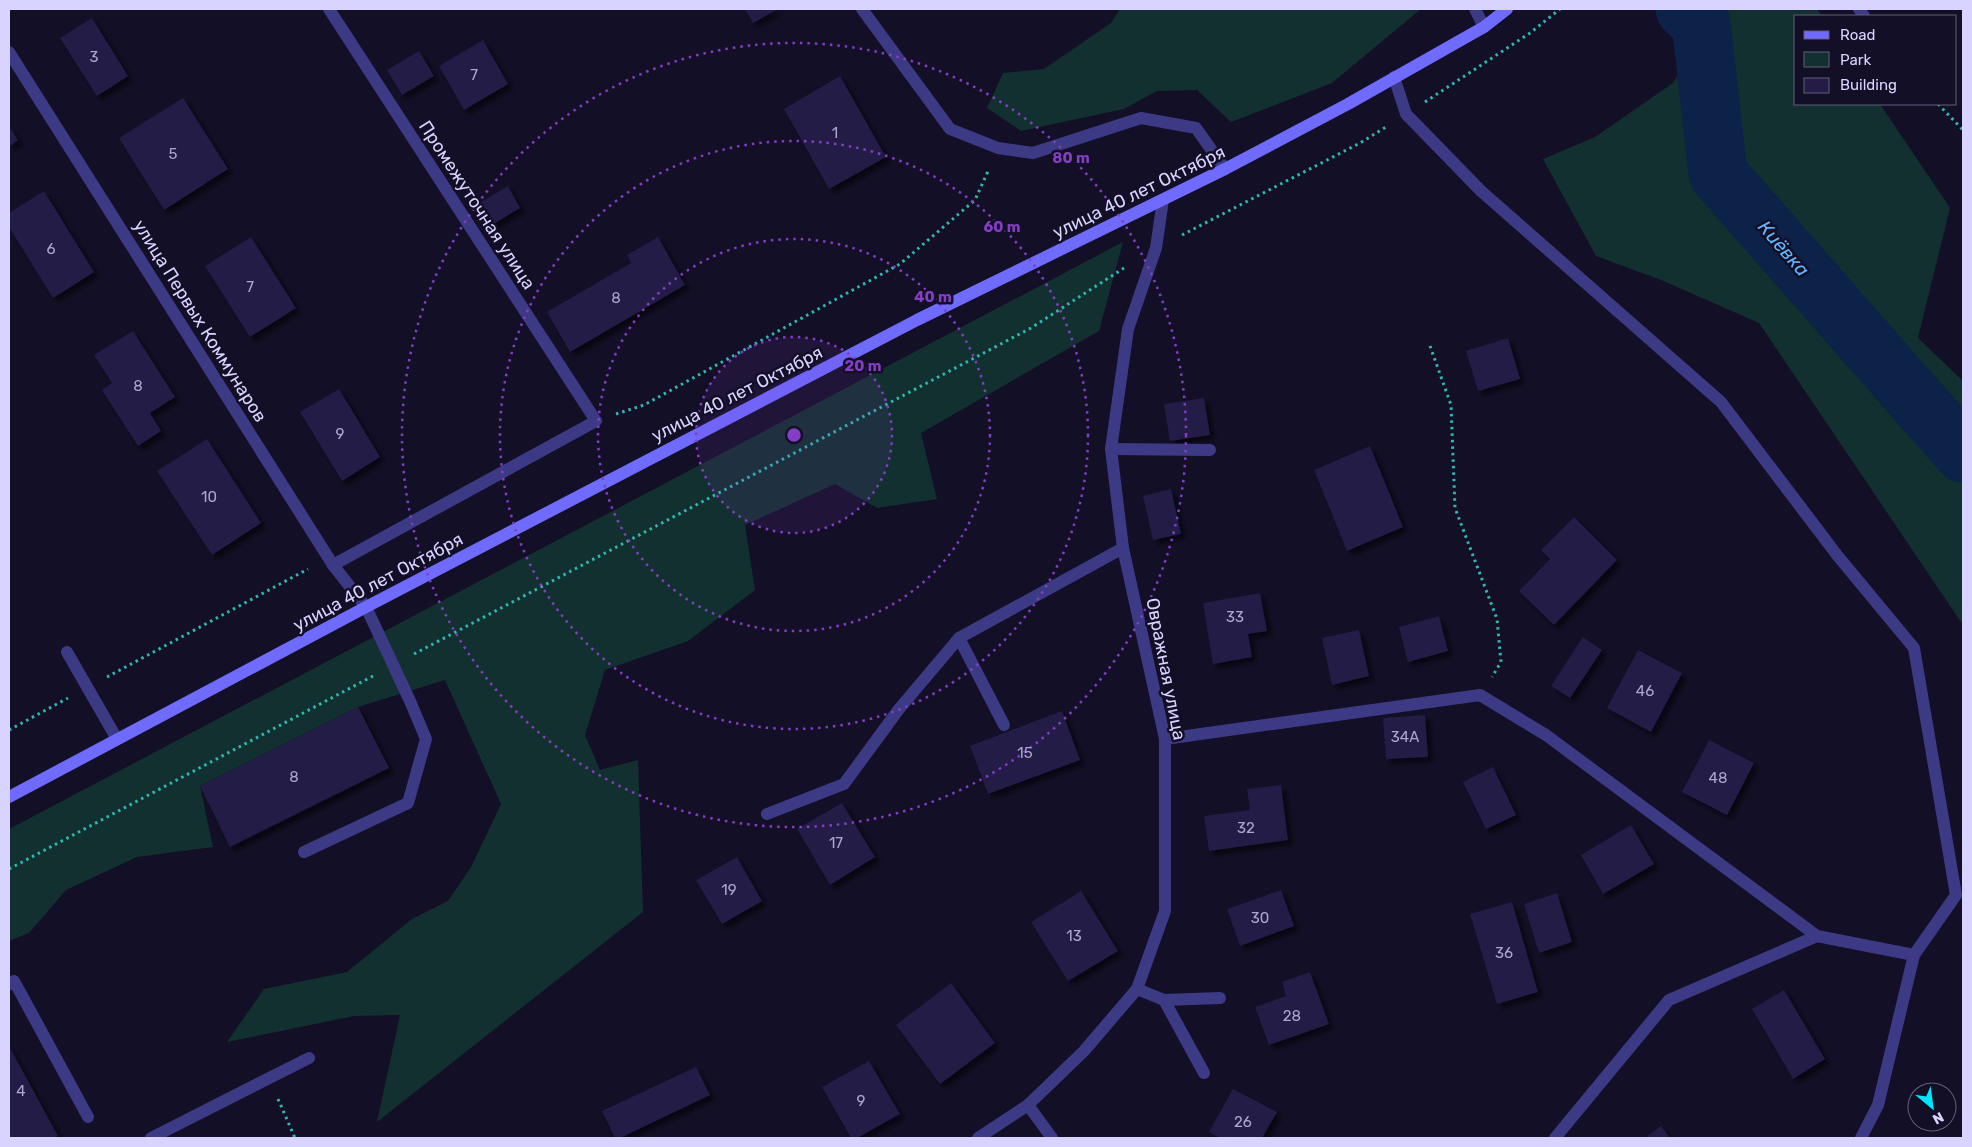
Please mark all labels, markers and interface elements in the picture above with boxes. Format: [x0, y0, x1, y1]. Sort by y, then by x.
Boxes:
legend [1794, 15, 1957, 105]
text: Road [1840, 26, 1876, 44]
house number: 3 [89, 48, 99, 66]
text: Park [1840, 51, 1871, 69]
house number: 7 [470, 66, 478, 84]
text: Building [1840, 76, 1897, 94]
street label: Промежуточная улица [414, 116, 540, 294]
house number: 1 [832, 124, 838, 142]
street label: улица 40 лет Октября [1049, 141, 1229, 243]
house number: 5 [169, 145, 178, 163]
text: 80 m [1052, 149, 1090, 167]
street label: улица Первых Коммунаров [129, 216, 271, 426]
water label: Киёвка [1753, 216, 1814, 281]
text: 60 m [984, 218, 1020, 236]
house number: 6 [46, 240, 56, 258]
house number: 7 [246, 278, 254, 296]
text: 40 m [914, 288, 952, 306]
house number: 8 [611, 289, 621, 307]
street label: улица 40 лет Октября [648, 341, 826, 447]
text: 20 m [845, 357, 881, 375]
house number: 8 [133, 377, 143, 395]
house number: 9 [336, 425, 345, 443]
centre of rings [785, 426, 803, 444]
house number: 10 [201, 488, 217, 506]
street label: улица 40 лет Октября [289, 528, 467, 636]
street label: Овражная улица [1141, 596, 1191, 742]
house number: 33 [1226, 608, 1244, 626]
house number: 46 [1636, 682, 1654, 700]
house number: 34А [1391, 728, 1419, 746]
house number: 15 [1017, 744, 1033, 762]
house number: 8 [289, 768, 299, 786]
house number: 48 [1709, 769, 1727, 787]
house number: 32 [1237, 819, 1255, 837]
house number: 17 [829, 834, 843, 852]
house number: 19 [721, 881, 737, 899]
house number: 30 [1251, 909, 1269, 927]
house number: 13 [1066, 927, 1082, 945]
house number: 36 [1495, 944, 1513, 962]
house number: 28 [1283, 1007, 1301, 1025]
house number: 4 [16, 1082, 26, 1100]
north arrow [1907, 1082, 1957, 1132]
house number: 9 [857, 1092, 866, 1110]
text: N [1930, 1108, 1947, 1128]
house number: 26 [1234, 1113, 1252, 1131]

